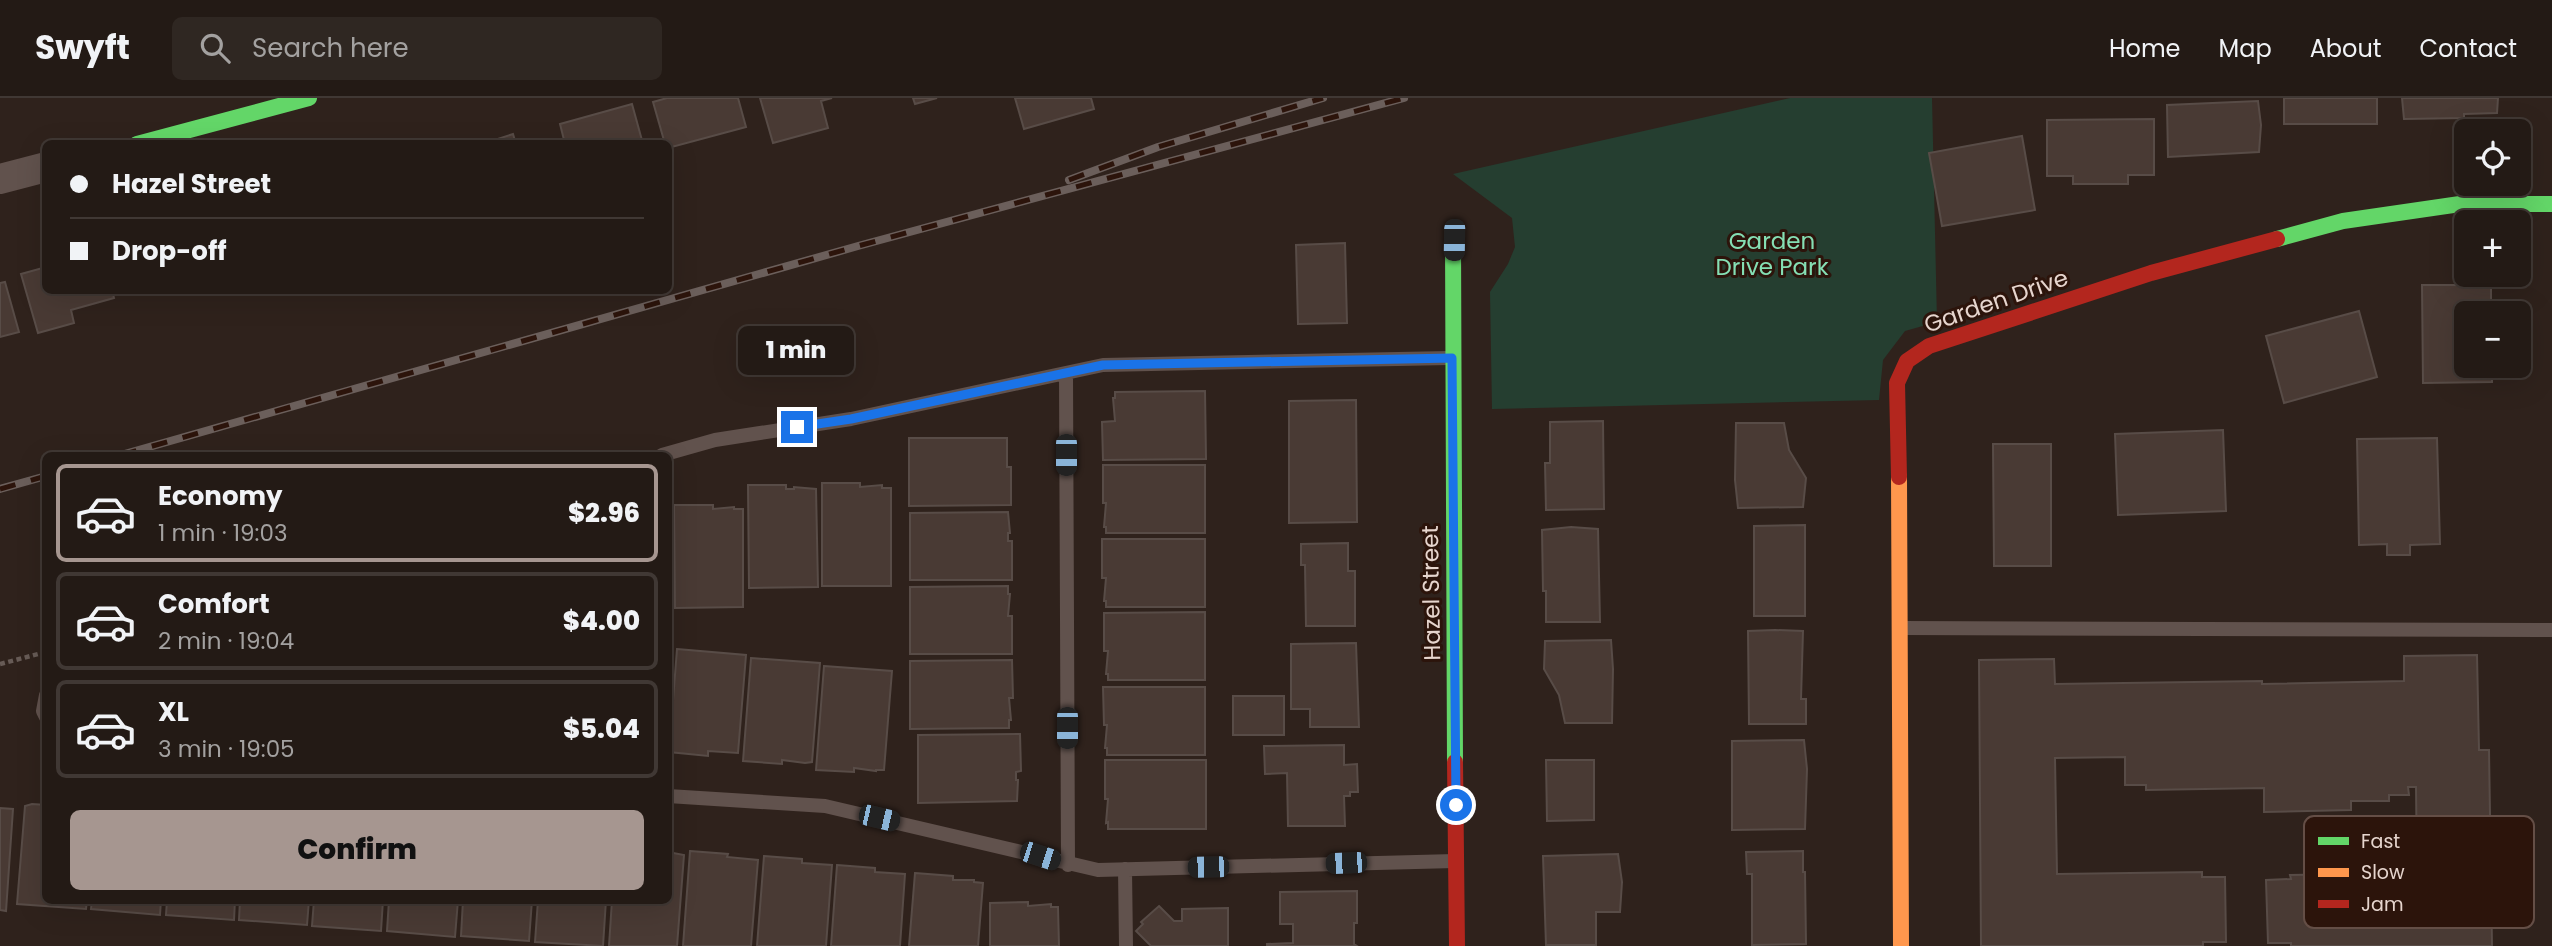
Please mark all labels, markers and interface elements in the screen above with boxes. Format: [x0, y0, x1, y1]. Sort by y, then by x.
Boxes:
search box [172, 17, 662, 80]
text: Swyft [35, 24, 130, 71]
icon: search [196, 29, 234, 67]
text: Search here [252, 30, 409, 66]
text: Home [2109, 32, 2181, 65]
text: Map [2219, 32, 2272, 65]
text: About [2310, 32, 2381, 65]
text: Contact [2419, 32, 2517, 65]
map controls [2454, 119, 2531, 378]
button: locate [2454, 119, 2531, 196]
text: Hazel Street [112, 166, 271, 202]
button: + [2454, 210, 2531, 287]
car [1444, 219, 1465, 261]
park label: Garden Drive Park [1715, 225, 1829, 283]
text: Drop-off [112, 233, 227, 269]
street label: Garden Drive [1920, 261, 2072, 341]
button: − [2454, 301, 2531, 378]
callout: 1 min [739, 326, 855, 374]
text: 1 min [766, 334, 826, 366]
route end [781, 411, 813, 443]
car [1056, 434, 1077, 476]
text: Economy [158, 478, 282, 514]
icon: car [74, 482, 137, 545]
text: $2.96 [568, 495, 640, 531]
text: 1 min · 19:03 [158, 517, 287, 549]
street label: Hazel Street [1414, 525, 1448, 661]
text: Comfort [158, 586, 270, 622]
icon: car [74, 590, 137, 653]
text: $4.00 [563, 603, 640, 639]
text: 2 min · 19:04 [158, 625, 294, 657]
text: XL [158, 694, 189, 730]
icon: car [74, 698, 137, 761]
car [1057, 707, 1078, 749]
text: $5.04 [563, 711, 640, 747]
text: 3 min · 19:05 [158, 733, 295, 765]
route start [1440, 789, 1472, 821]
car [857, 803, 902, 833]
button: Confirm [70, 810, 644, 890]
legend [2304, 816, 2534, 928]
text: Fast [2361, 828, 2400, 855]
car [1017, 840, 1064, 872]
car [1325, 852, 1368, 874]
car [1187, 856, 1230, 878]
text: Slow [2361, 859, 2405, 886]
text: Jam [2361, 891, 2403, 918]

